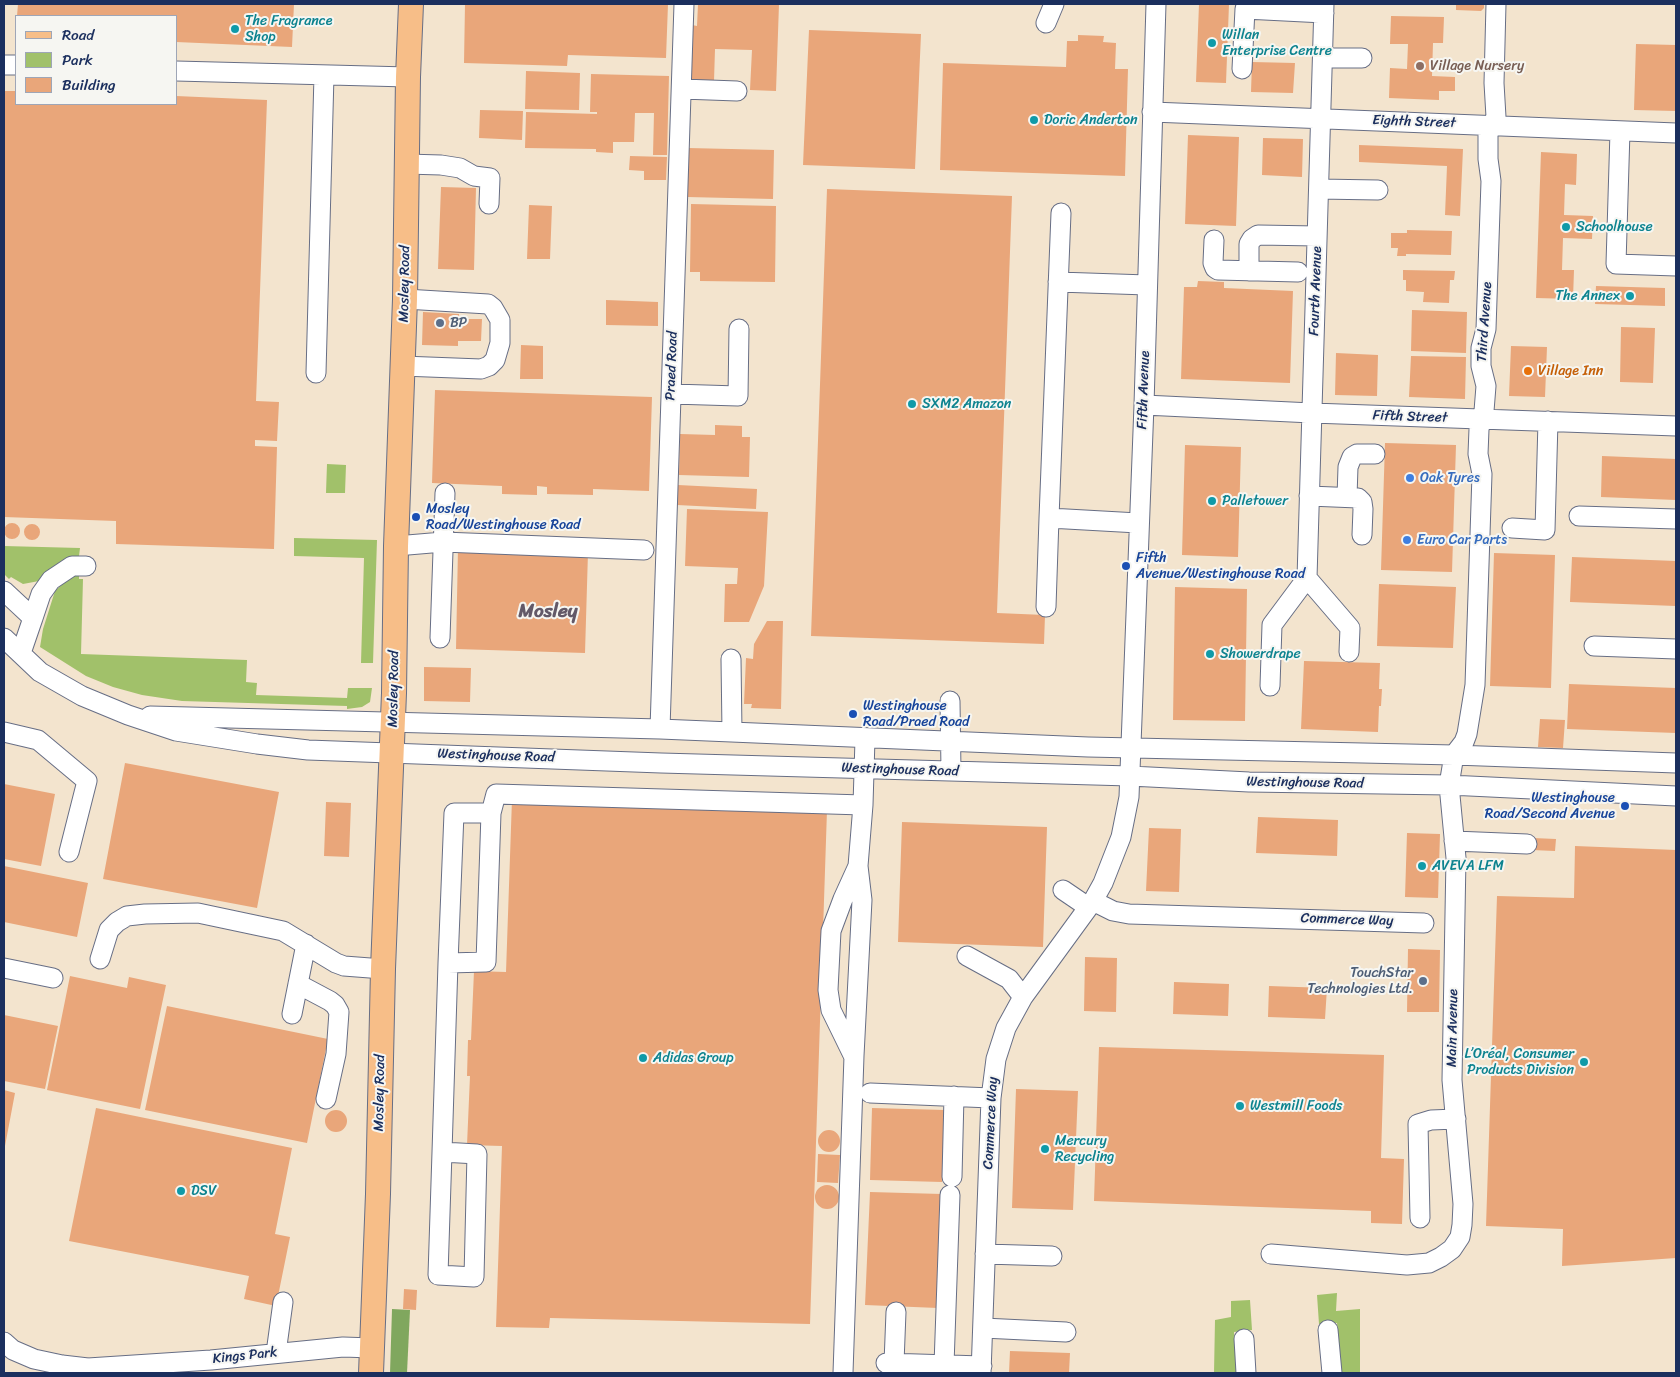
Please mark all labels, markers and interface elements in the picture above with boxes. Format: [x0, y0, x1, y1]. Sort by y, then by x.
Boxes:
place label: The Fragrance Shop [245, 13, 332, 46]
legend [15, 15, 178, 105]
text: Road [62, 22, 94, 48]
marker: The Fragrance Shop [229, 23, 241, 35]
place label: Willan Enterprise Centre [1222, 27, 1332, 59]
marker: Willan Enterprise Centre [1206, 37, 1218, 49]
text: Park [62, 47, 93, 73]
place label: Village Nursery [1430, 58, 1524, 74]
marker: Village Nursery [1414, 60, 1426, 72]
text: Building [62, 72, 116, 98]
place label: Doric Anderton [1044, 112, 1138, 128]
street label: Eighth Street [1372, 112, 1456, 132]
marker: Doric Anderton [1028, 114, 1040, 126]
place label: Schoolhouse [1576, 219, 1653, 235]
marker: Schoolhouse [1560, 221, 1572, 233]
street label: Mosley Road [396, 245, 414, 323]
street label: Fourth Avenue [1306, 246, 1326, 336]
street label: Third Avenue [1474, 281, 1496, 363]
place label: The Annex [1555, 288, 1620, 304]
marker: The Annex [1624, 290, 1636, 302]
place label: BP [450, 315, 467, 331]
marker: BP [434, 317, 446, 329]
street label: Praed Road [662, 331, 682, 401]
street label: Fifth Avenue [1134, 350, 1154, 430]
place label: Village Inn [1538, 363, 1603, 379]
marker: Village Inn [1522, 365, 1534, 377]
place label: SXM2 Amazon [922, 396, 1011, 412]
marker: SXM2 Amazon [906, 398, 918, 410]
street label: Fifth Street [1372, 407, 1448, 427]
place label: Oak Tyres [1420, 470, 1480, 486]
marker: Oak Tyres [1404, 472, 1416, 484]
place label: Palletower [1222, 493, 1288, 509]
marker: Palletower [1206, 495, 1218, 507]
place label: Mosley Road/Westinghouse Road [426, 501, 580, 534]
marker: Mosley Road/Westinghouse Road [410, 511, 422, 523]
place label: Euro Car Parts [1417, 532, 1507, 548]
marker: Euro Car Parts [1401, 534, 1413, 546]
place label: Fifth Avenue/Westinghouse Road [1136, 550, 1305, 582]
marker: Fifth Avenue/Westinghouse Road [1120, 560, 1132, 572]
district label: Mosley [519, 601, 577, 623]
place label: Showerdrape [1220, 646, 1301, 662]
marker: Showerdrape [1204, 648, 1216, 660]
street label: Mosley Road [385, 650, 403, 728]
place label: Westinghouse Road/Praed Road [863, 698, 969, 730]
marker: Westinghouse Road/Praed Road [847, 708, 859, 720]
street label: Westinghouse Road [437, 746, 555, 766]
street label: Westinghouse Road [841, 760, 959, 780]
street label: Westinghouse Road [1246, 774, 1364, 792]
place label: Westinghouse Road/Second Avenue [1485, 790, 1615, 822]
marker: Westinghouse Road/Second Avenue [1619, 800, 1631, 812]
place label: AVEVA LFM [1432, 858, 1504, 874]
marker: AVEVA LFM [1416, 860, 1428, 872]
street label: Commerce Way [1300, 910, 1394, 930]
place label: TouchStar Technologies Ltd. [1308, 965, 1413, 998]
marker: TouchStar Technologies Ltd. [1417, 975, 1429, 987]
street label: Main Avenue [1444, 989, 1462, 1067]
place label: L’Oréal, Consumer Products Division [1464, 1046, 1574, 1078]
place label: Adidas Group [653, 1050, 734, 1066]
marker: Adidas Group [637, 1052, 649, 1064]
street label: Mosley Road [371, 1054, 389, 1132]
marker: L’Oréal, Consumer Products Division [1578, 1056, 1590, 1068]
street label: Commerce Way [980, 1076, 1002, 1170]
place label: Westmill Foods [1250, 1098, 1342, 1114]
marker: Westmill Foods [1234, 1100, 1246, 1112]
place label: Mercury Recycling [1055, 1133, 1114, 1166]
marker: Mercury Recycling [1039, 1143, 1051, 1155]
place label: DSV [191, 1183, 216, 1199]
marker: DSV [175, 1185, 187, 1197]
street label: Kings Park [212, 1344, 278, 1368]

